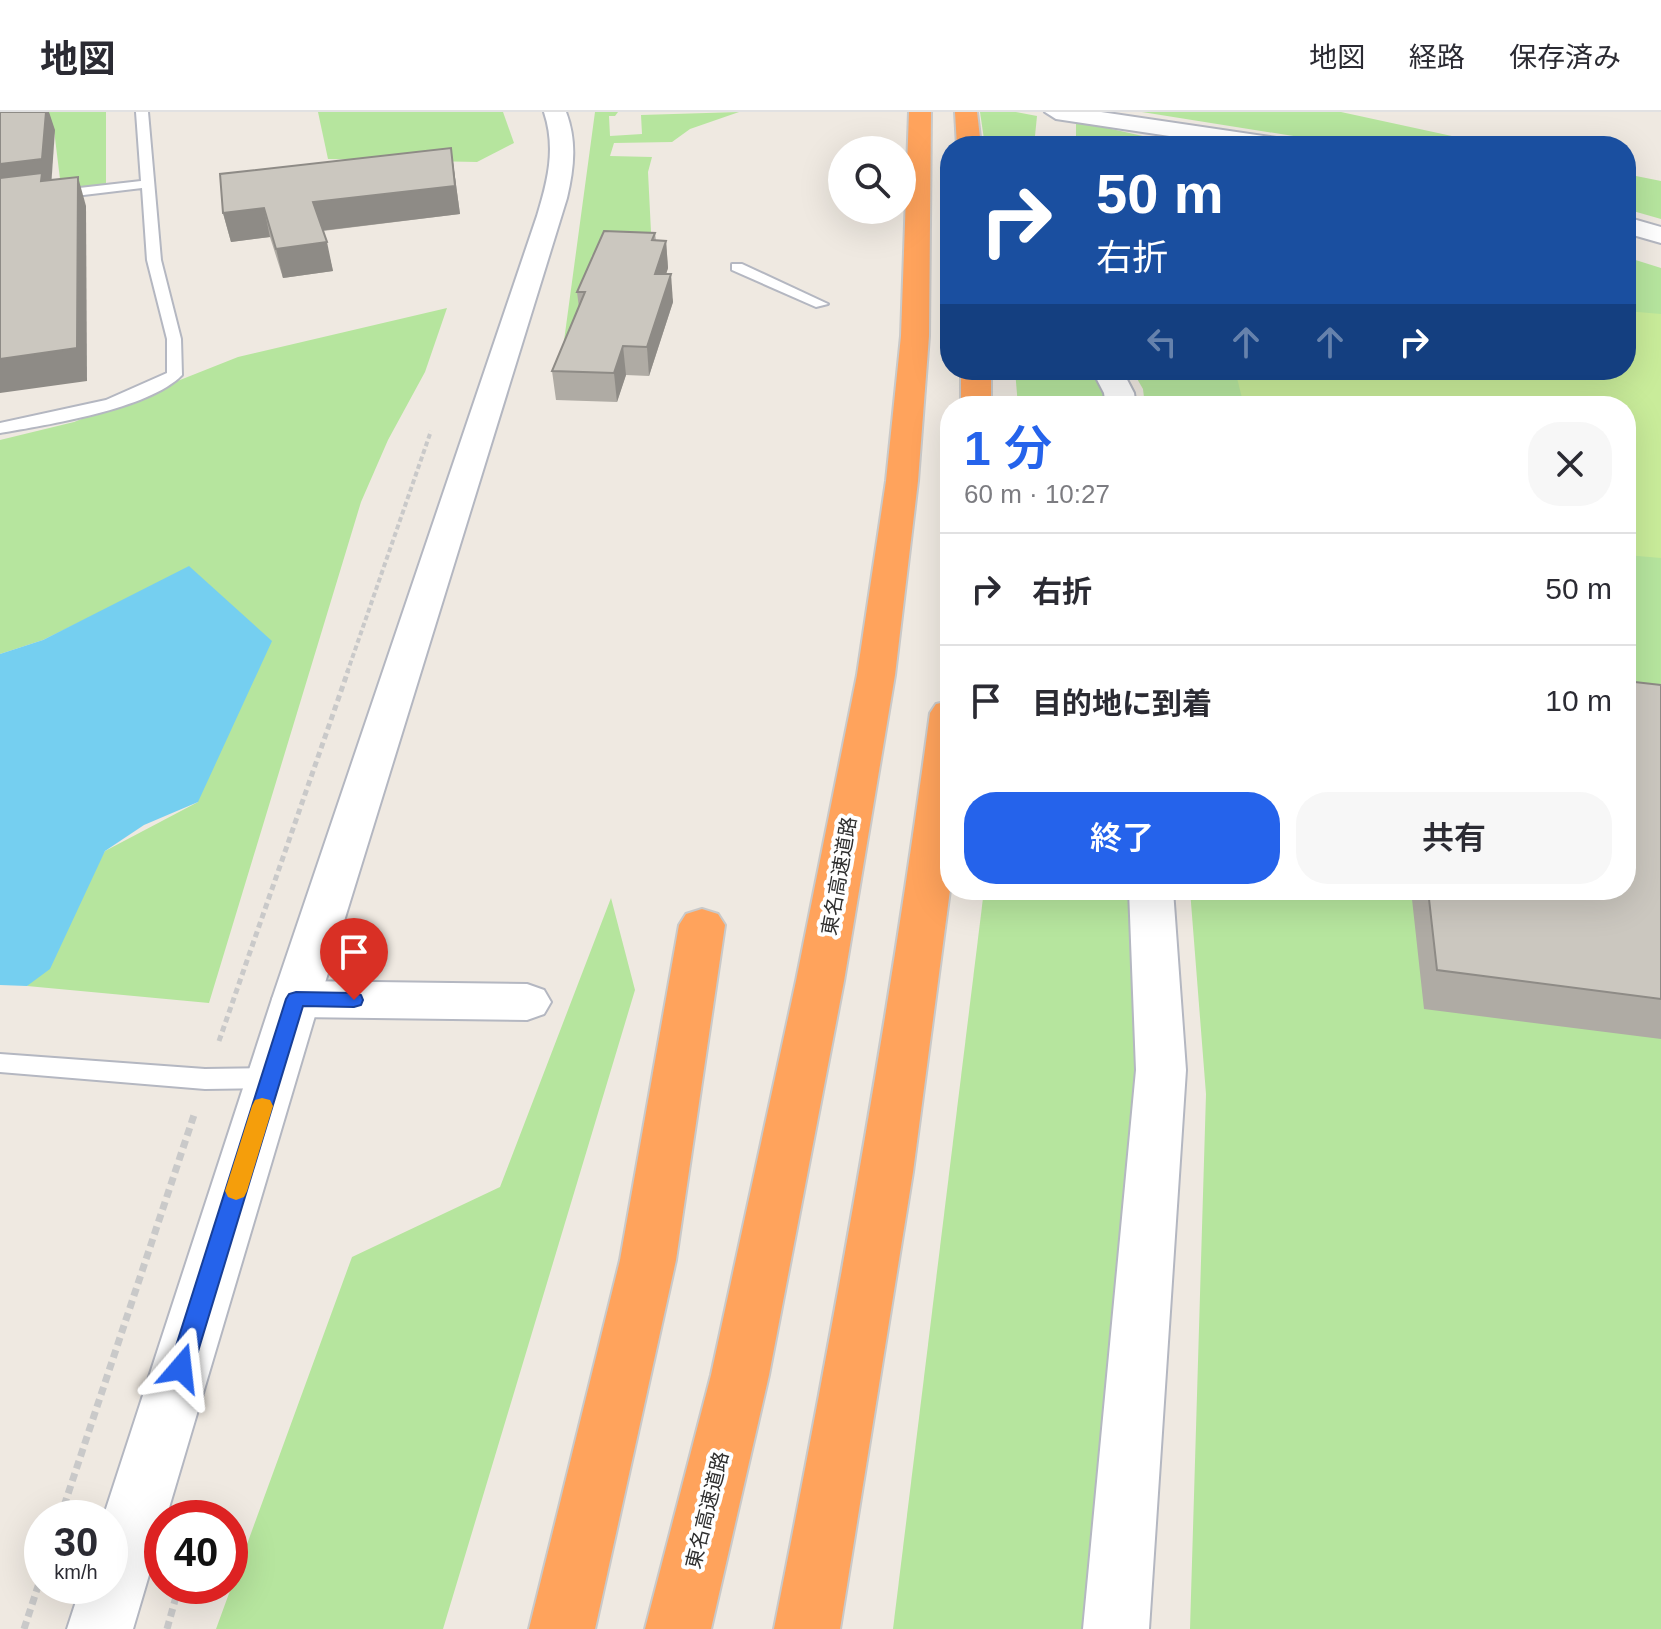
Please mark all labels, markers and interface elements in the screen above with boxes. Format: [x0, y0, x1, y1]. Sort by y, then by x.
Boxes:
text: 地図 [40, 38, 116, 80]
text: 地図 [1309, 42, 1365, 73]
text: 経路 [1409, 42, 1465, 73]
text: 保存済み [1509, 42, 1621, 73]
map controls [828, 136, 916, 224]
button: search [828, 136, 916, 224]
text: 50 m [1096, 162, 1224, 225]
icon: right [964, 168, 1068, 272]
text: 右折 [1096, 237, 1168, 278]
icon: left [1140, 320, 1184, 364]
icon: ahead [1224, 320, 1268, 364]
icon: ahead [1308, 320, 1352, 364]
icon: right [1392, 320, 1436, 364]
text: 1 分 [964, 422, 1052, 475]
button: close [1528, 422, 1612, 506]
text: 60 m · 10:27 [964, 479, 1110, 509]
icon: right [964, 567, 1008, 611]
text: 50 m [1545, 572, 1612, 605]
text: 右折 [1032, 575, 1092, 608]
icon: arrive [964, 679, 1008, 723]
text: 10 m [1545, 684, 1612, 717]
text: 目的地に到着 [1032, 687, 1212, 720]
button: 終了 [964, 792, 1280, 884]
button: 共有 [1296, 792, 1612, 884]
street label: 東名高速道路 [818, 815, 860, 937]
pin [320, 918, 388, 1000]
icon: arrive [332, 930, 376, 974]
position arrow [139, 1326, 223, 1410]
street label: 東名高速道路 [682, 1449, 732, 1571]
speed limit sign: 40 [144, 1500, 248, 1604]
text: 30 [54, 1520, 98, 1564]
text: km/h [54, 1561, 98, 1583]

